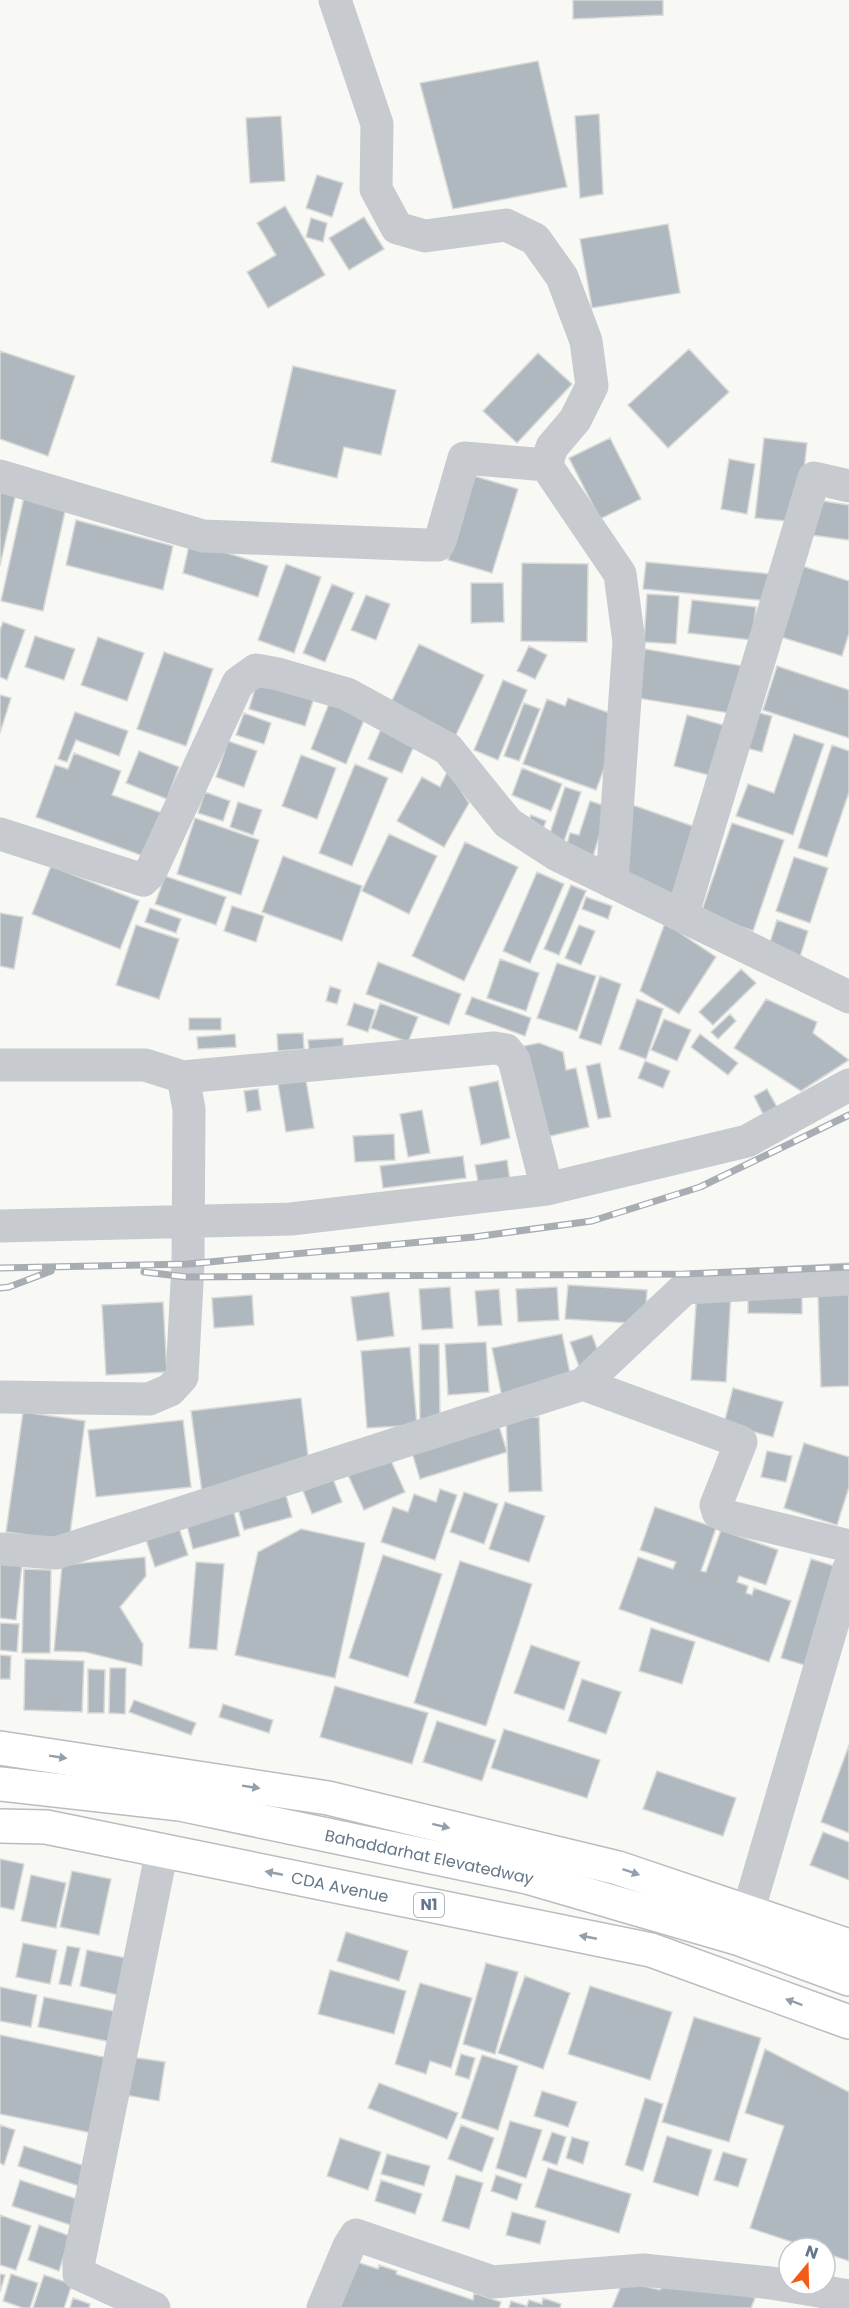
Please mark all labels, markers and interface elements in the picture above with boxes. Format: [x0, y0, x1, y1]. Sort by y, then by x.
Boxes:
one-way arrow [48, 1753, 67, 1762]
one-way arrow [241, 1782, 260, 1791]
one-way arrow [432, 1821, 451, 1831]
street label: Bahaddarhat Elevatedway [323, 1824, 537, 1890]
street label: CDA Avenue [289, 1866, 391, 1908]
one-way arrow [264, 1868, 283, 1877]
one-way arrow [622, 1868, 640, 1878]
road number: N1 [414, 1893, 444, 1917]
one-way arrow [579, 1932, 598, 1941]
one-way arrow [785, 1996, 803, 2006]
north arrow [777, 2236, 837, 2296]
text: N [802, 2239, 821, 2265]

